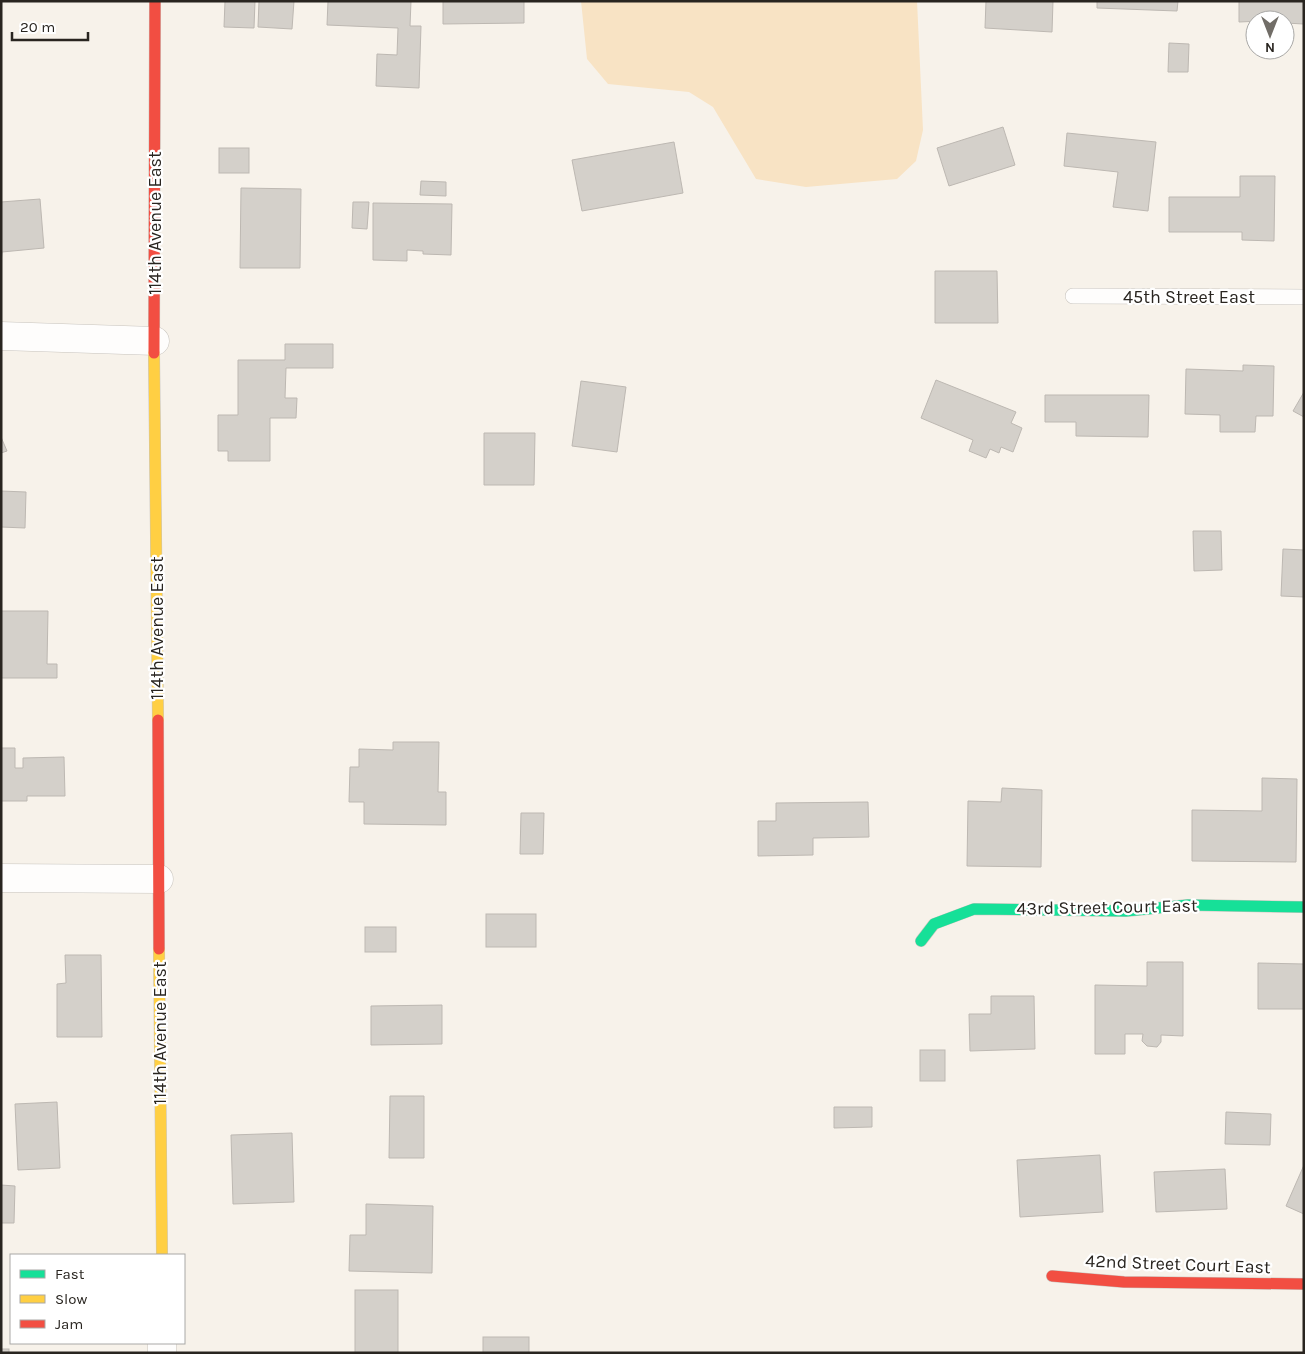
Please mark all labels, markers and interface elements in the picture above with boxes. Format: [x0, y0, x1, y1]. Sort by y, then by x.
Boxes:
scale bar [12, 10, 89, 42]
north arrow [1245, 10, 1295, 60]
text: 20 m [20, 18, 55, 36]
text: N [1265, 39, 1275, 56]
street label: 114th Avenue East [144, 151, 166, 295]
street label: 45th Street East [1123, 286, 1255, 308]
street label: 114th Avenue East [146, 556, 168, 700]
street label: 43rd Street Court East [1016, 894, 1198, 920]
street label: 114th Avenue East [149, 961, 171, 1105]
street label: 42nd Street Court East [1085, 1250, 1271, 1278]
legend [10, 1254, 185, 1344]
text: Fast [55, 1265, 85, 1283]
text: Slow [55, 1290, 87, 1308]
text: Jam [55, 1315, 83, 1333]

